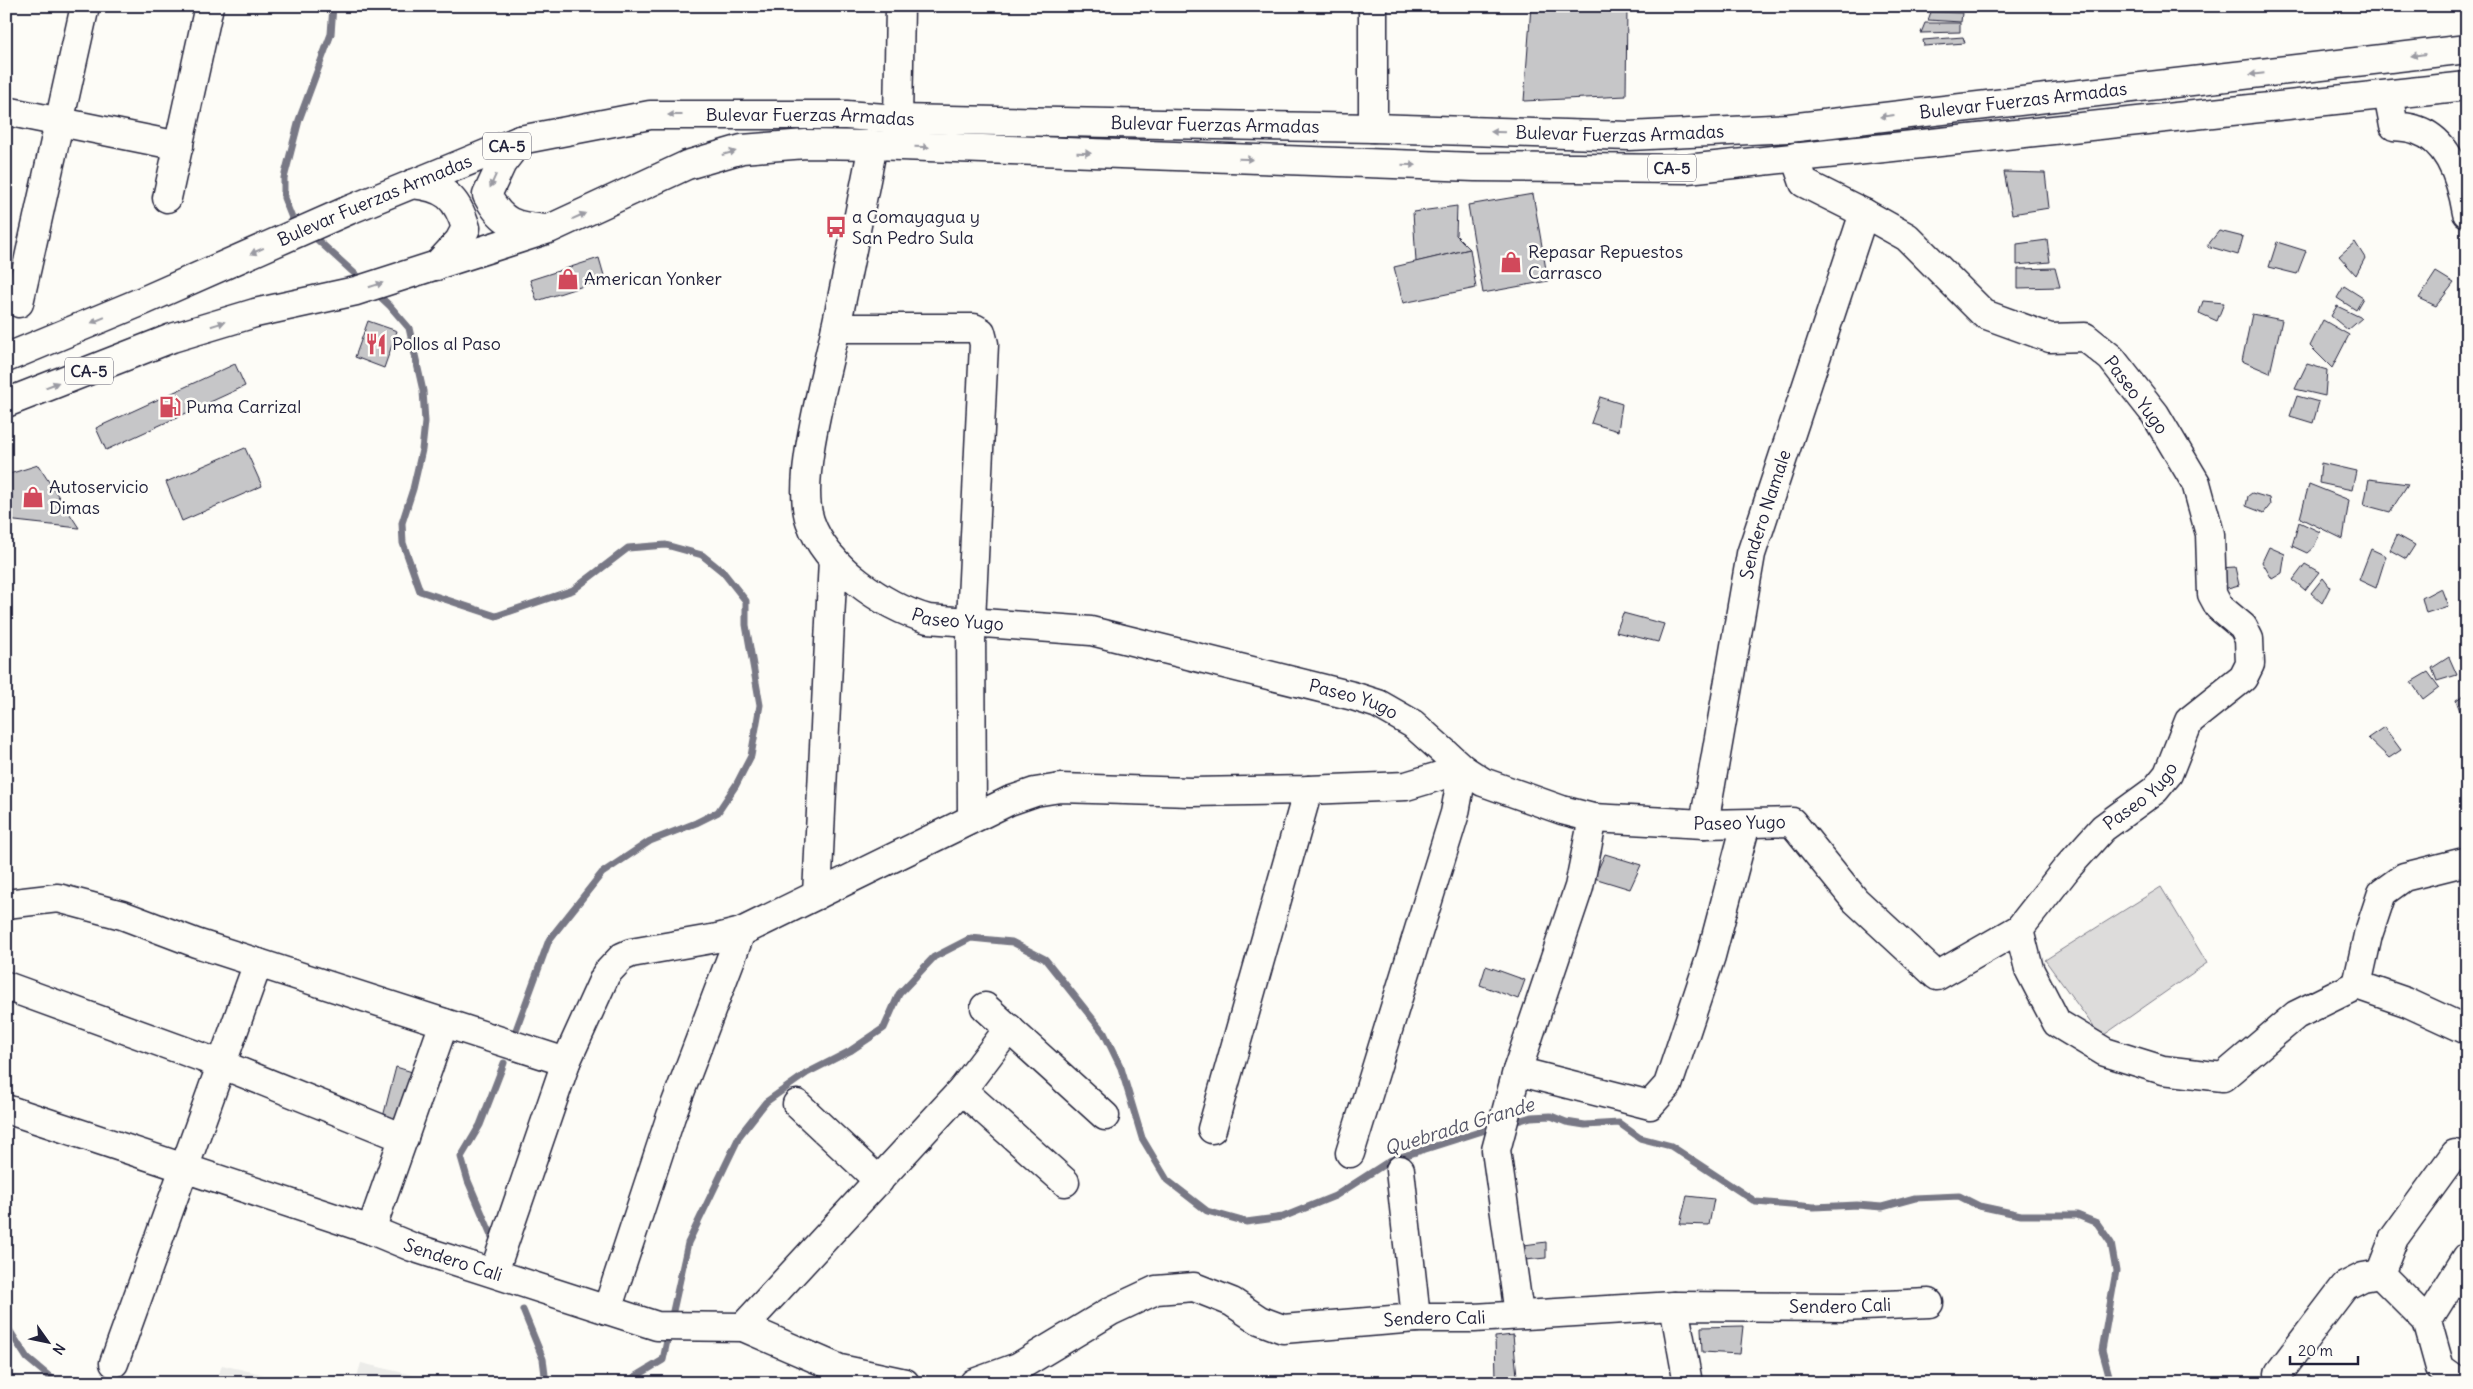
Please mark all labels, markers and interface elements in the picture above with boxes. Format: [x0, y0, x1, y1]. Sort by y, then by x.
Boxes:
one-way arrow [2410, 51, 2426, 59]
one-way arrow [2249, 70, 2265, 78]
street label: Bulevar Fuerzas Armadas [1918, 77, 2128, 124]
street label: Bulevar Fuerzas Armadas [706, 103, 915, 130]
one-way arrow [666, 111, 682, 119]
street label: Bulevar Fuerzas Armadas [1110, 111, 1320, 138]
one-way arrow [1878, 112, 1894, 120]
street label: Bulevar Fuerzas Armadas [1515, 119, 1725, 147]
one-way arrow [1490, 128, 1506, 136]
road number: CA-5 [483, 132, 531, 160]
one-way arrow [914, 143, 930, 151]
street label: Bulevar Fuerzas Armadas [274, 149, 475, 251]
one-way arrow [721, 149, 736, 157]
one-way arrow [1076, 149, 1092, 157]
road number: CA-5 [1648, 154, 1696, 182]
one-way arrow [1239, 155, 1255, 163]
one-way arrow [1401, 161, 1417, 169]
one-way arrow [489, 174, 497, 188]
place label: a Comayagua y San Pedro Sula [852, 205, 980, 249]
one-way arrow [572, 211, 586, 219]
bus stop icon: a Comayagua y San Pedro Sula [823, 214, 849, 240]
place label: Repasar Repuestos Carrasco [1528, 240, 1683, 284]
one-way arrow [250, 247, 264, 255]
shop icon: Repasar Repuestos Carrasco [1498, 249, 1524, 275]
shop icon: American Yonker [555, 266, 581, 292]
place label: American Yonker [584, 267, 722, 290]
one-way arrow [368, 280, 383, 288]
one-way arrow [91, 317, 105, 325]
one-way arrow [211, 320, 226, 328]
restaurant icon: Pollos al Paso [363, 331, 389, 357]
place label: Pollos al Paso [392, 332, 501, 355]
street label: Paseo Yugo [2099, 351, 2173, 439]
road number: CA-5 [65, 358, 113, 384]
one-way arrow [45, 381, 60, 389]
fuel station icon: Puma Carrizal [157, 394, 183, 420]
place label: Puma Carrizal [186, 395, 301, 418]
street label: Sendero Namale [1735, 447, 1796, 581]
place label: Autoservicio Dimas [49, 475, 149, 519]
shop icon: Autoservicio Dimas [20, 484, 46, 510]
street label: Paseo Yugo [909, 602, 1005, 636]
street label: Paseo Yugo [1307, 673, 1402, 724]
street label: Paseo Yugo [2098, 760, 2182, 835]
street label: Paseo Yugo [1693, 810, 1786, 835]
water label: Quebrada Grande [1381, 1091, 1538, 1160]
street label: Sendero Cali [400, 1233, 505, 1286]
street label: Sendero Cali [1789, 1293, 1892, 1318]
street label: Sendero Cali [1383, 1305, 1486, 1332]
north arrow [22, 1316, 72, 1366]
scale bar [2290, 1334, 2358, 1366]
text: N [49, 1340, 69, 1358]
text: 20 m [2298, 1341, 2333, 1360]

